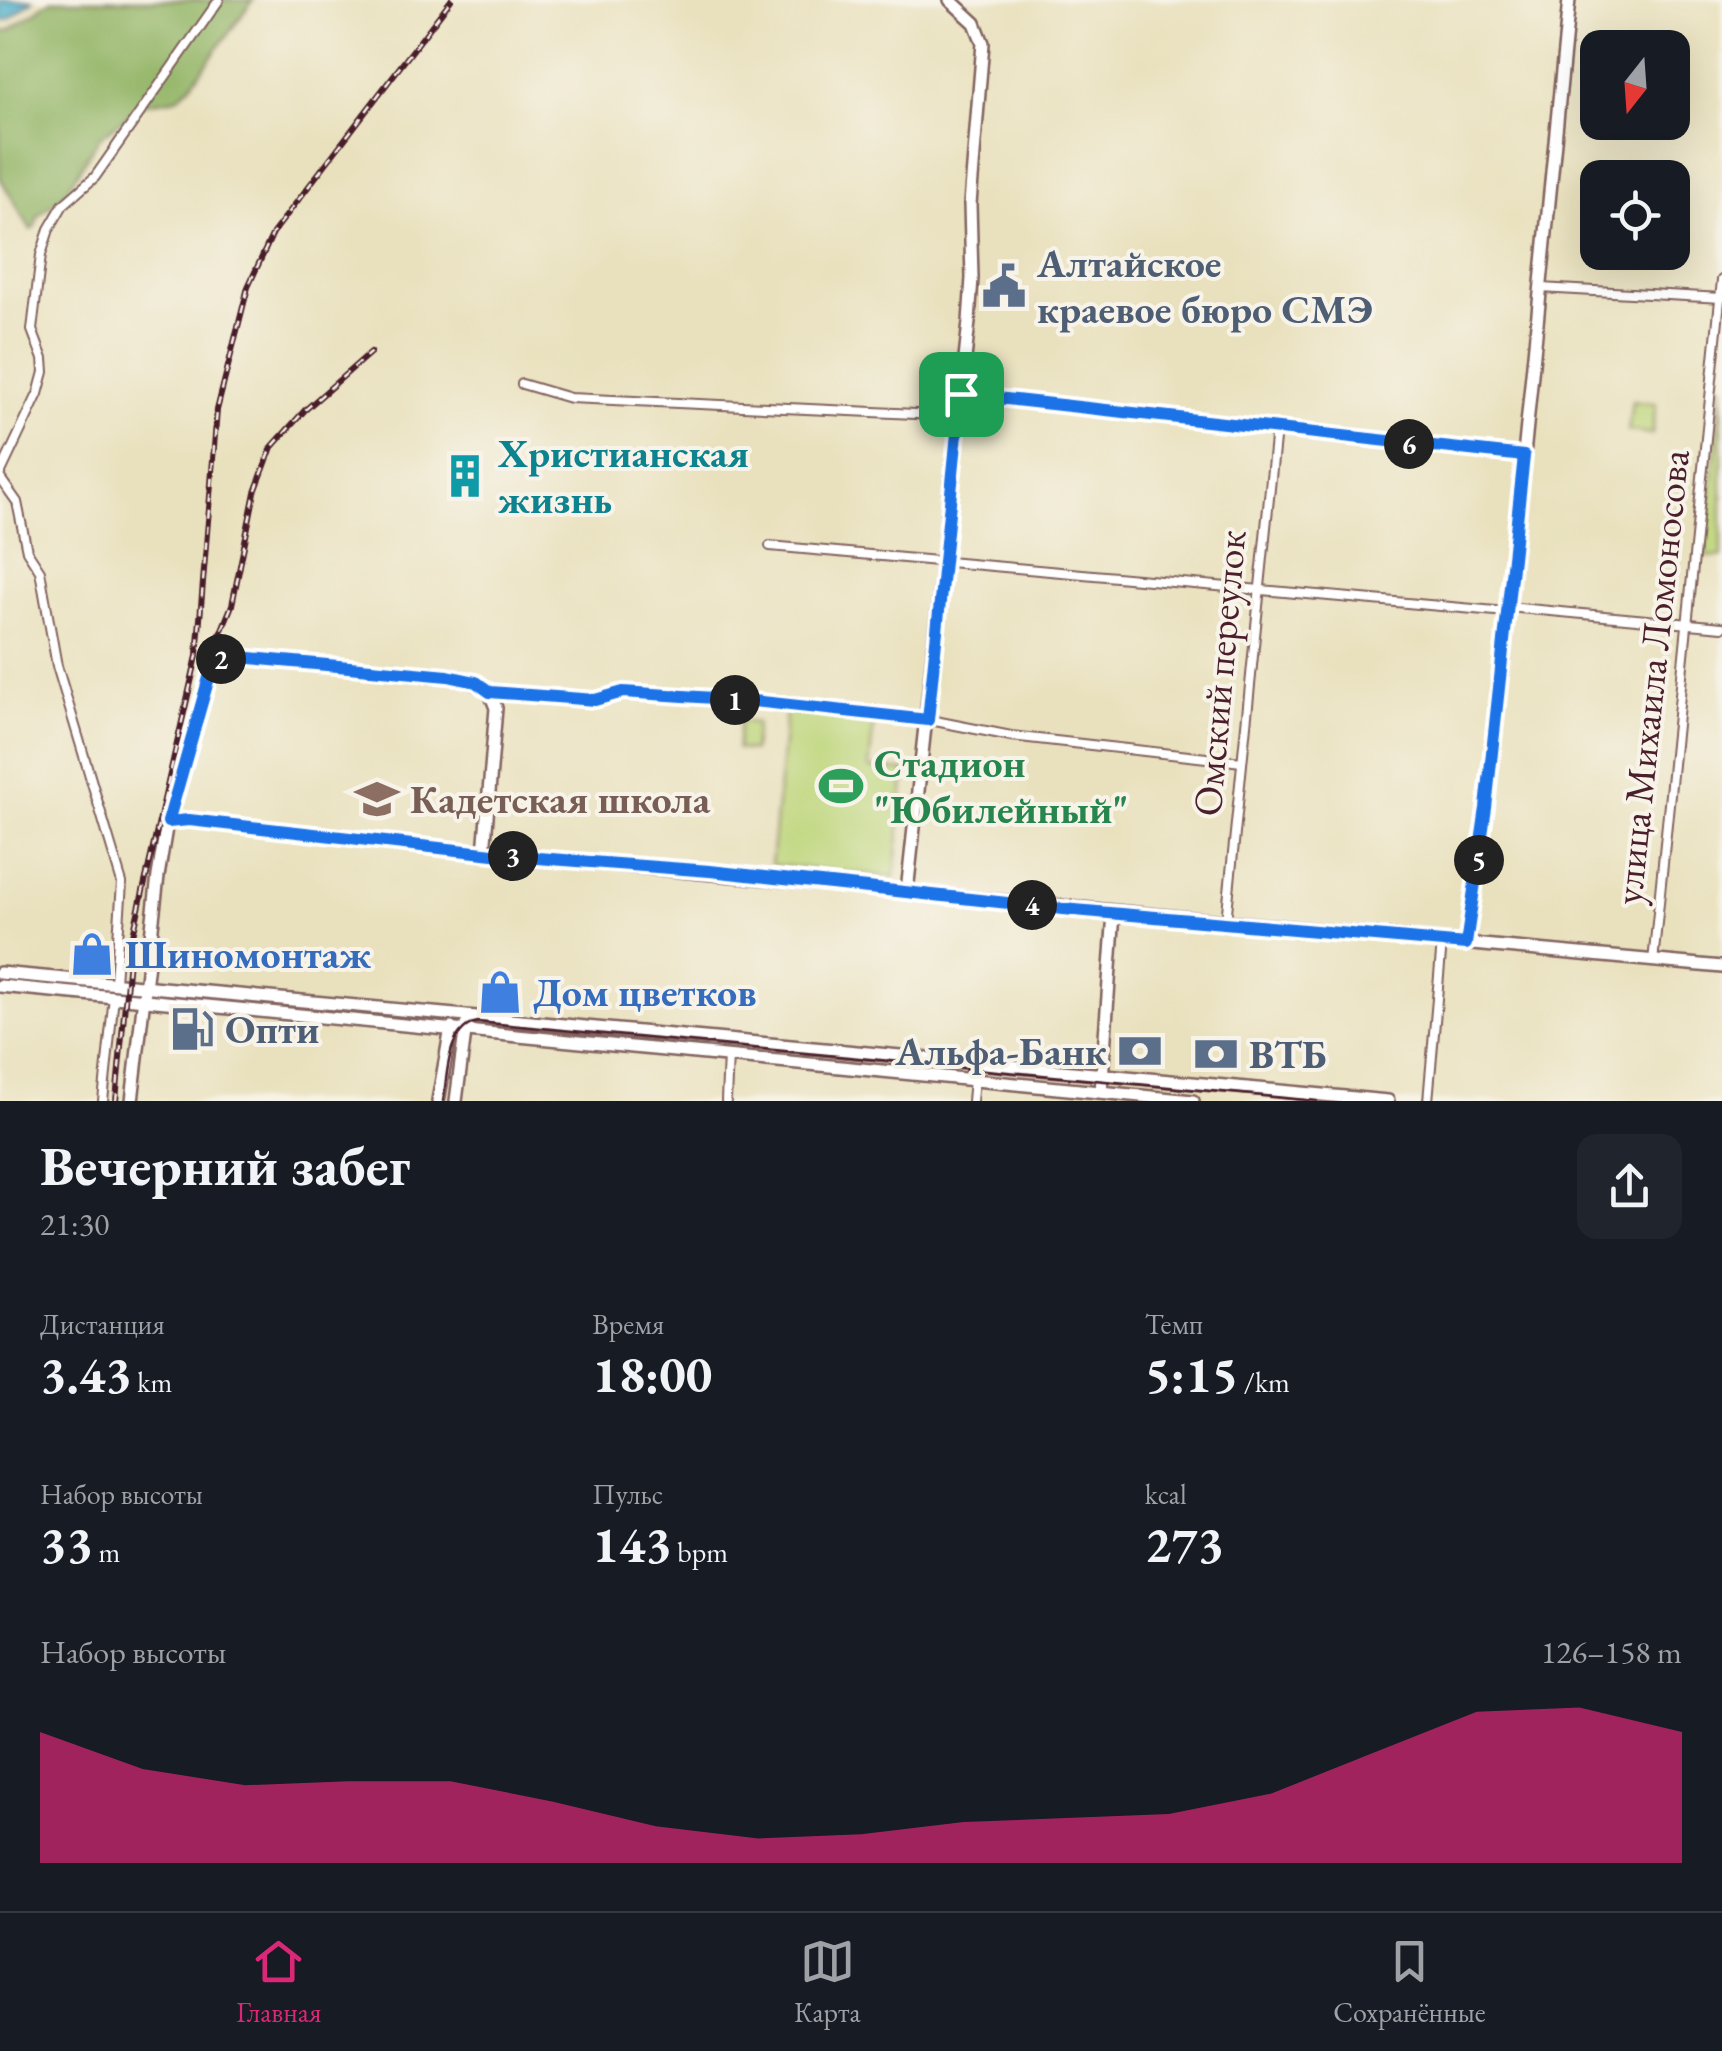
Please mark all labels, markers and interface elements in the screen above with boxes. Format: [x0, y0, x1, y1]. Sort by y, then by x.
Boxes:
north arrow [1580, 30, 1690, 140]
map controls [1580, 30, 1690, 270]
button: locate [1580, 160, 1690, 270]
place label: Алтайское краевое бюро СМЭ [1036, 237, 1373, 335]
public building icon: Алтайское краевое бюро СМЭ [980, 262, 1028, 310]
pin [919, 352, 1004, 437]
icon: arrive [934, 367, 989, 422]
pin: 6 [1384, 419, 1434, 469]
text: 6 [1402, 426, 1416, 462]
place label: Христианская жизнь [497, 427, 749, 525]
street label: улица Михаила Ломоносова [1601, 447, 1701, 907]
building icon: Христианская жизнь [441, 452, 489, 500]
street label: Омский переулок [1181, 528, 1257, 818]
pin: 2 [196, 634, 246, 684]
text: 2 [214, 641, 228, 677]
pin: 1 [710, 675, 760, 725]
text: 1 [728, 682, 742, 718]
place label: Стадион "Юбилейный" [874, 737, 1128, 835]
sports icon: Стадион "Юбилейный" [817, 762, 865, 810]
place label: Кадетская школа [410, 773, 711, 825]
school or university icon: Кадетская школа [353, 775, 401, 823]
pin: 3 [488, 831, 538, 881]
pin: 5 [1454, 835, 1504, 885]
text: 3 [506, 838, 520, 874]
text: 5 [1472, 842, 1486, 878]
pin: 4 [1007, 880, 1057, 930]
text: 4 [1025, 887, 1039, 923]
place label: Шиномонтаж [125, 928, 371, 980]
shop icon: Шиномонтаж [68, 930, 116, 978]
place label: Дом цветков [533, 966, 757, 1018]
shop icon: Дом цветков [476, 968, 524, 1016]
place label: Опти [225, 1003, 319, 1055]
fuel station icon: Опти [168, 1005, 216, 1053]
place label: Альфа-Банк [894, 1025, 1107, 1077]
bank icon: Альфа-Банк [1116, 1027, 1164, 1075]
place label: ВТБ [1249, 1028, 1327, 1080]
bank icon: ВТБ [1192, 1030, 1240, 1078]
text: Вечерний забег [40, 1130, 410, 1201]
button: share [1577, 1134, 1682, 1239]
text: 21:30 [40, 1203, 109, 1245]
text: Дистанция [40, 1306, 165, 1342]
text: Время [592, 1306, 664, 1342]
text: Темп [1145, 1306, 1203, 1342]
text: 3.43 [40, 1342, 132, 1407]
text: 18:00 [592, 1342, 712, 1407]
text: 5:15 [1145, 1342, 1238, 1407]
text: km [132, 1364, 172, 1400]
text: /km [1238, 1364, 1290, 1400]
text: Набор высоты [40, 1476, 203, 1512]
text: Пульс [592, 1476, 663, 1512]
text: kcal [1145, 1476, 1187, 1512]
text: 33 [40, 1512, 93, 1577]
text: 143 [592, 1512, 672, 1577]
text: 273 [1145, 1512, 1224, 1577]
text: m [93, 1534, 120, 1570]
text: bpm [672, 1534, 728, 1570]
text: Набор высоты [40, 1631, 226, 1673]
text: 126–158 m [1541, 1631, 1682, 1673]
tab: Главная [236, 1934, 322, 2030]
tab: Карта [794, 1934, 861, 2030]
tab: Сохранённые [1333, 1934, 1486, 2030]

